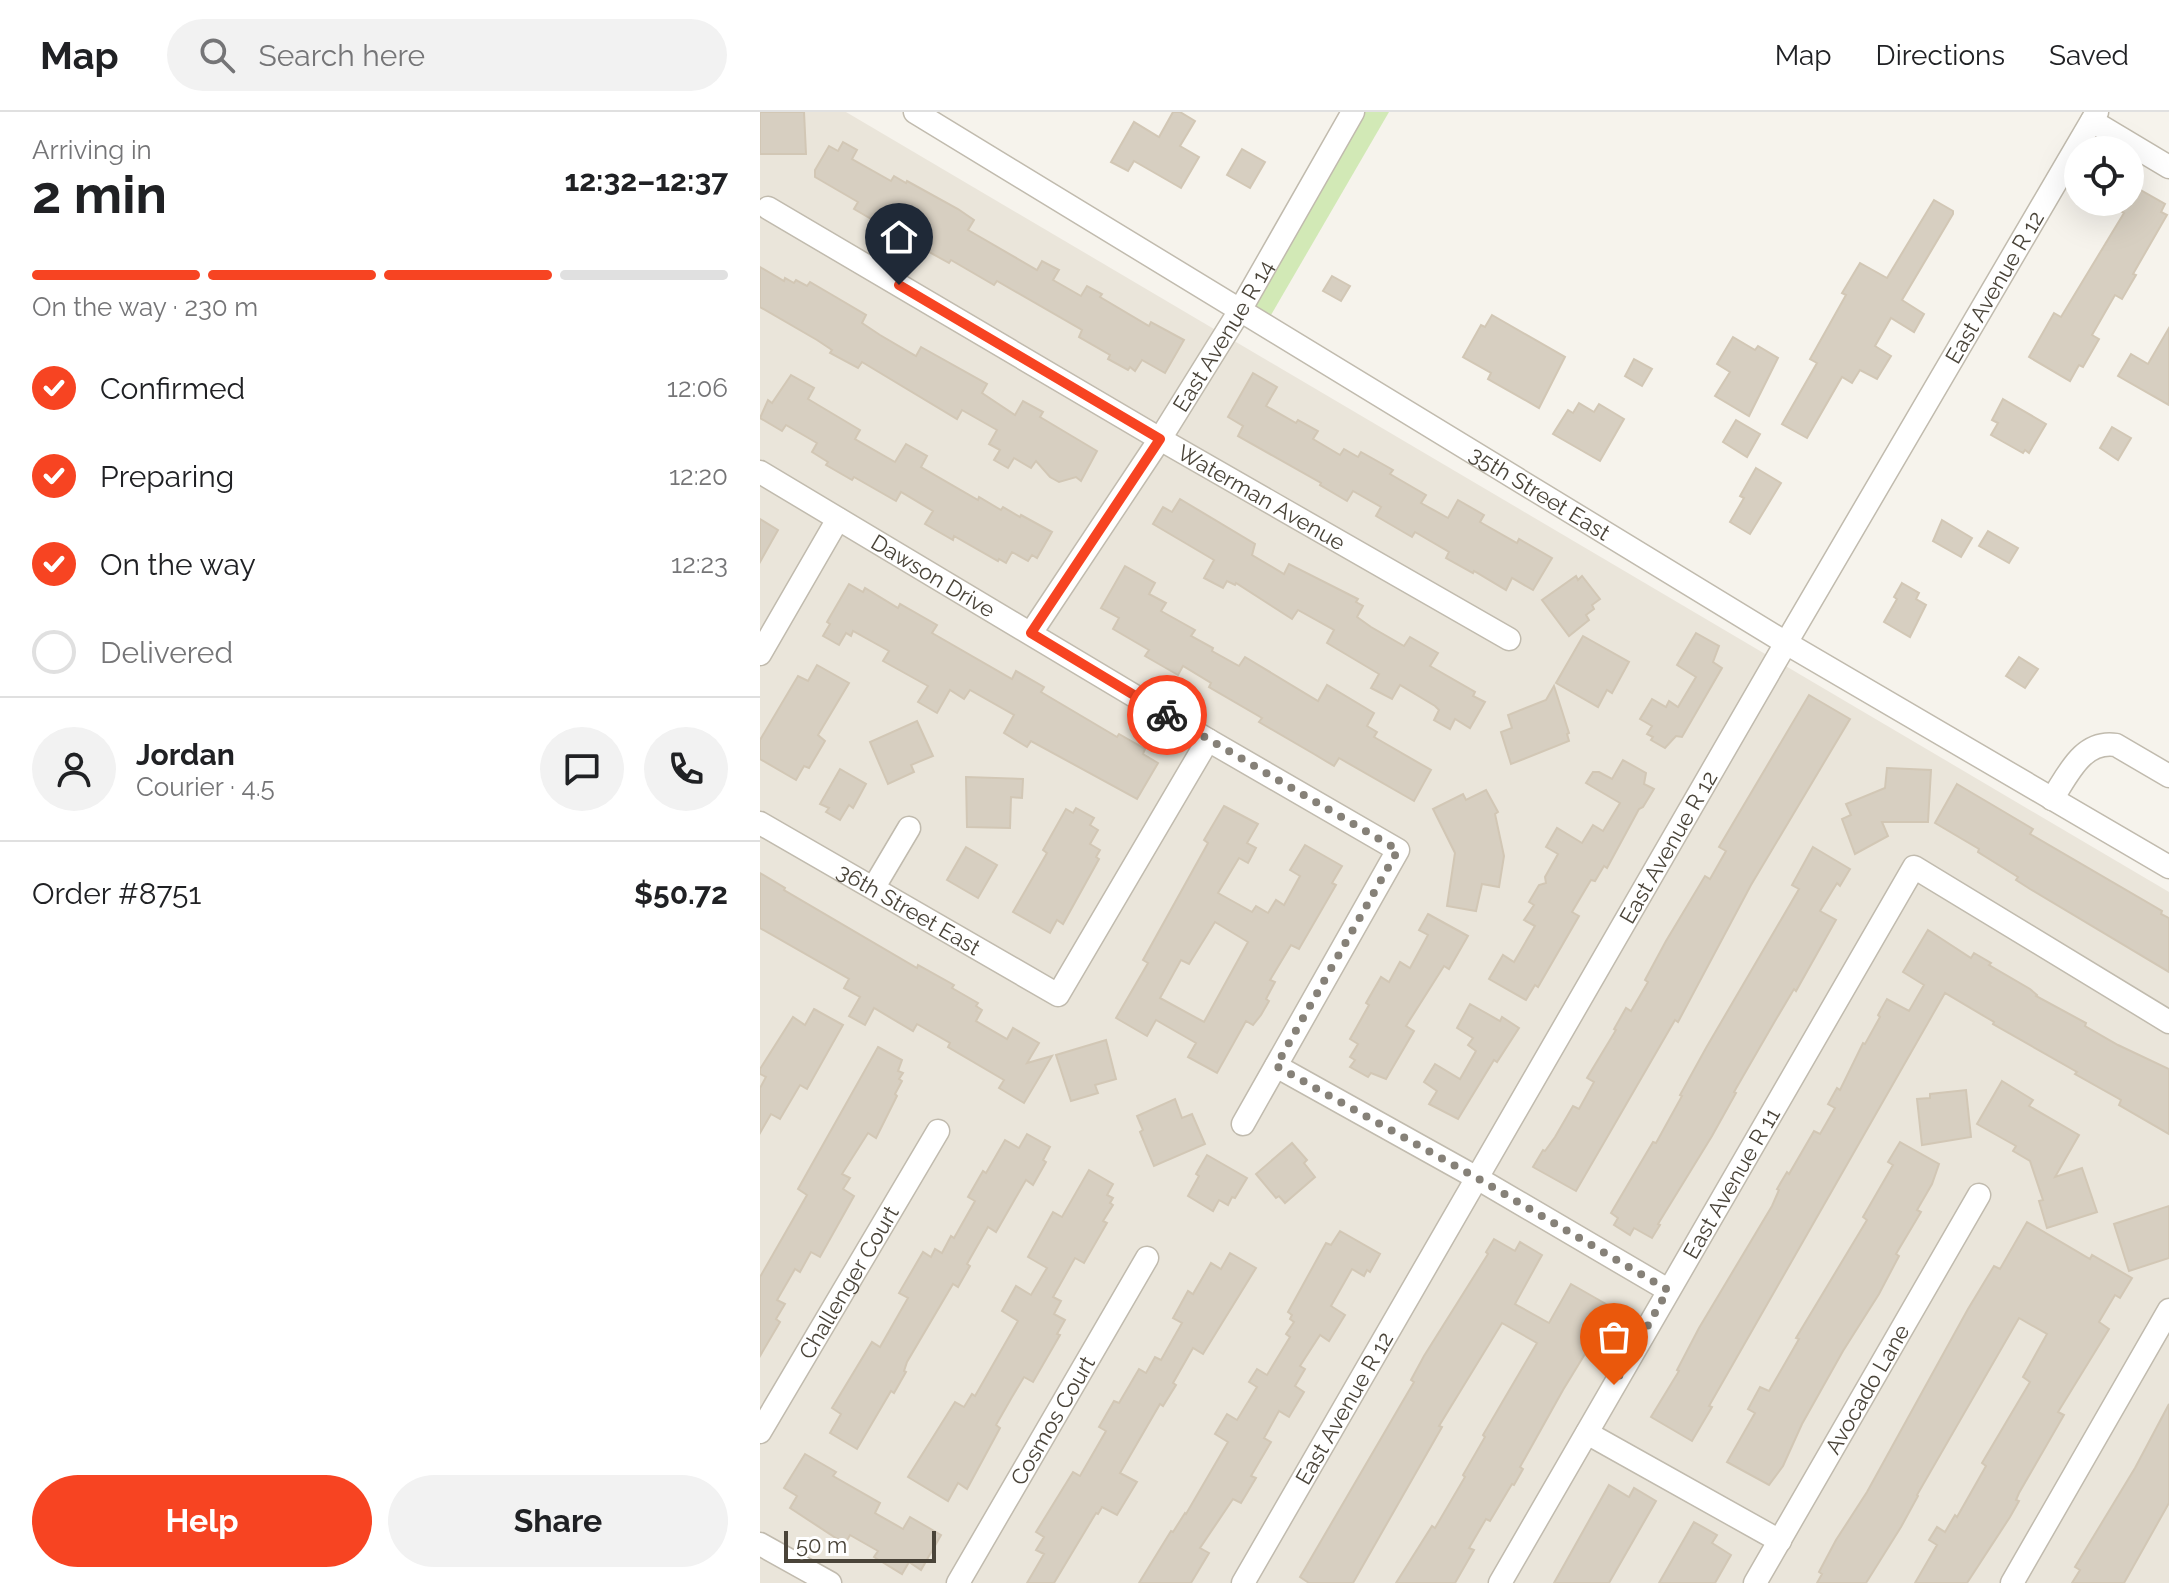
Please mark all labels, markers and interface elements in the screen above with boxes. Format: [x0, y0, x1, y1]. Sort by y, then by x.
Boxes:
search box [167, 19, 727, 91]
text: Map [40, 33, 119, 78]
icon: search [195, 33, 239, 77]
text: Search here [259, 38, 425, 73]
text: Map [1775, 39, 1832, 72]
text: Directions [1876, 39, 2005, 72]
text: Saved [2049, 39, 2129, 72]
text: Arriving in [32, 135, 152, 165]
map controls [2064, 136, 2144, 216]
button: locate [2064, 136, 2144, 216]
text: 12:32–12:37 [564, 163, 728, 198]
text: 2 min [32, 164, 167, 225]
pin [865, 203, 933, 285]
street label: East Avenue R 12 [1940, 206, 2049, 368]
icon: home [877, 215, 921, 259]
street label: East Avenue R 14 [1167, 255, 1279, 416]
text: On the way · 230 m [32, 292, 258, 322]
icon: check [32, 366, 76, 410]
text: Confirmed [100, 371, 245, 406]
text: 12:06 [667, 373, 728, 403]
street label: Waterman Avenue [1173, 439, 1350, 555]
street label: 35th Street East [1465, 440, 1615, 546]
icon: check [32, 454, 76, 498]
text: Preparing [100, 459, 234, 494]
text: 12:20 [669, 461, 728, 491]
street label: Dawson Drive [867, 529, 1000, 623]
icon: check [32, 542, 76, 586]
text: On the way [100, 547, 256, 582]
text: 12:23 [671, 549, 728, 579]
text: Delivered [100, 635, 233, 670]
courier [1127, 675, 1207, 755]
icon: bike [1145, 693, 1189, 737]
button: person [32, 727, 116, 811]
button: chat [540, 727, 624, 811]
button: phone [644, 727, 728, 811]
text: Jordan [136, 737, 235, 772]
street label: East Avenue R 12 [1614, 766, 1722, 928]
text: Courier · 4.5 [136, 772, 275, 802]
street label: 36th Street East [833, 858, 986, 961]
text: Order #8751 [32, 876, 201, 911]
text: $50.72 [634, 876, 728, 911]
street label: East Avenue R 11 [1677, 1103, 1785, 1263]
street label: Challenger Court [793, 1200, 904, 1363]
pin [1580, 1303, 1648, 1385]
icon: bag [1592, 1315, 1636, 1359]
street label: Avocado Lane [1819, 1319, 1915, 1459]
street label: East Avenue R 12 [1290, 1327, 1398, 1489]
street label: Cosmos Court [1005, 1351, 1100, 1490]
button: Help [32, 1475, 372, 1567]
button: Share [388, 1475, 728, 1567]
scale bar [784, 1527, 936, 1563]
text: 50 m [796, 1532, 847, 1558]

